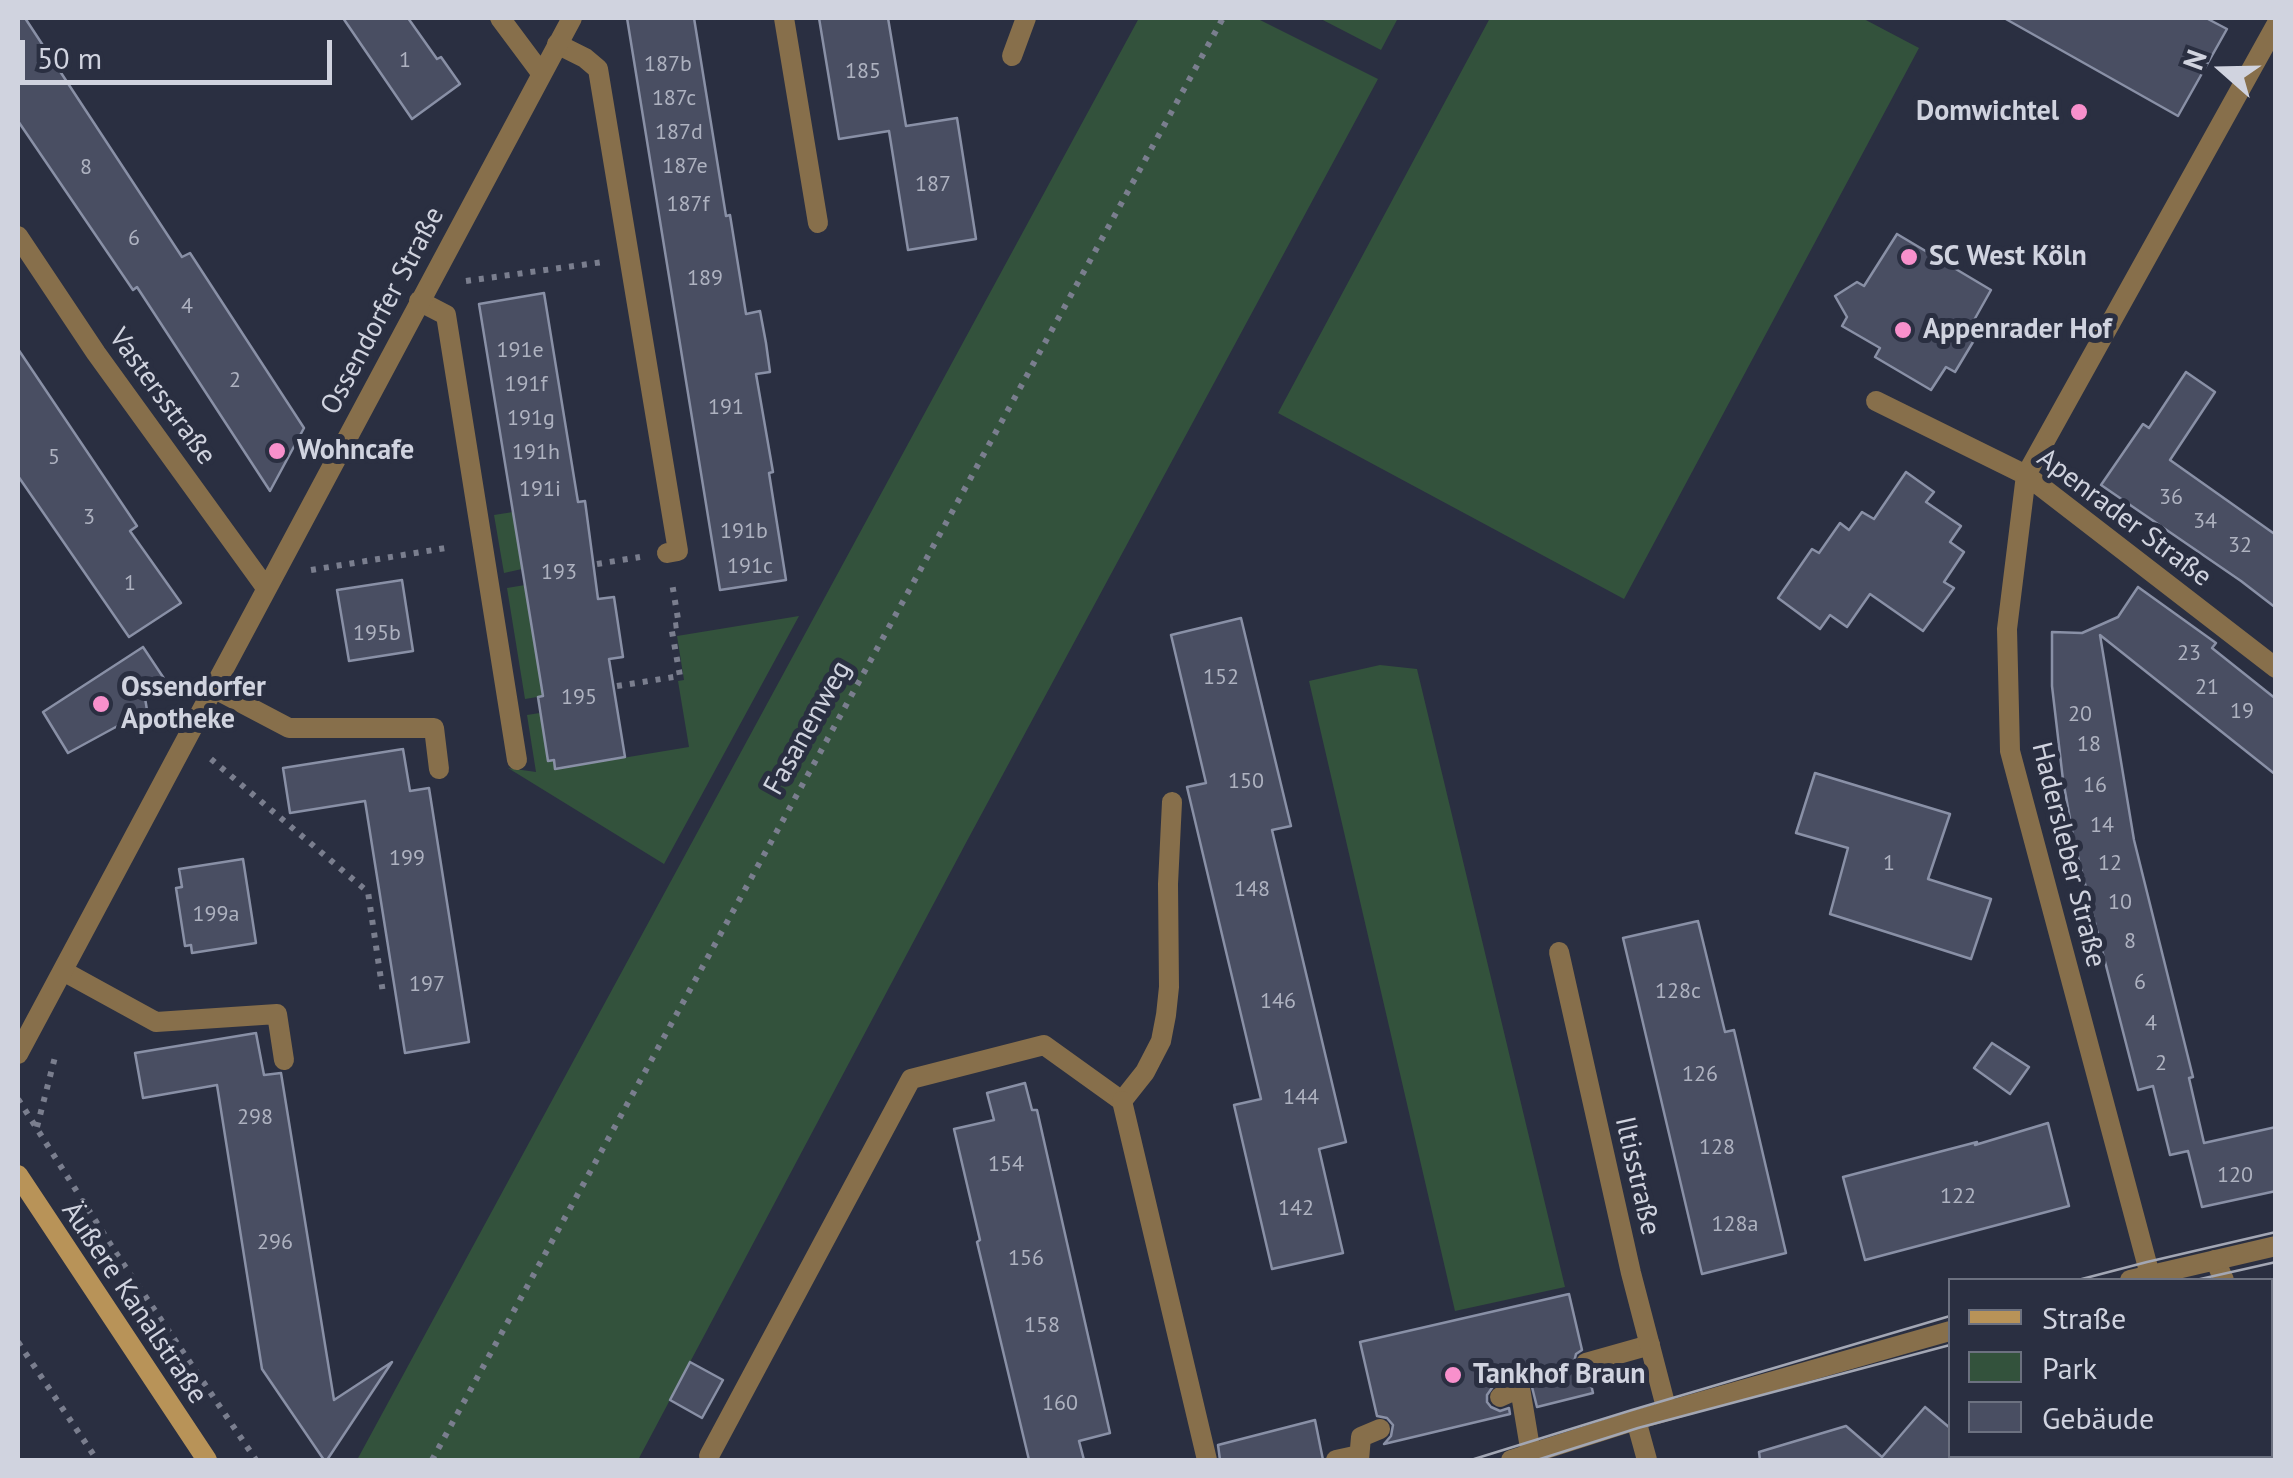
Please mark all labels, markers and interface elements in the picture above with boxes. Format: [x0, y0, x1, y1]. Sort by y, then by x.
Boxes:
scale bar [25, 20, 338, 82]
north arrow [2173, 20, 2273, 120]
text: 50 m [37, 38, 102, 77]
text: N [2174, 45, 2215, 75]
house number: 1 [399, 48, 411, 74]
house number: 187b [644, 52, 692, 78]
house number: 185 [845, 59, 881, 85]
house number: 187c [652, 86, 696, 112]
place label: Domwichtel [1916, 95, 2059, 129]
marker: Domwichtel [2068, 101, 2090, 123]
house number: 187d [655, 120, 703, 146]
house number: 187e [662, 154, 708, 180]
house number: 8 [80, 155, 92, 181]
house number: 187 [915, 172, 951, 198]
house number: 187f [667, 192, 709, 218]
street label: Ossendorfer Straße [314, 201, 452, 421]
house number: 6 [128, 226, 140, 252]
place label: SC West Köln [1929, 240, 2087, 274]
marker: SC West Köln [1898, 246, 1920, 268]
house number: 189 [687, 266, 723, 292]
house number: 4 [181, 294, 193, 320]
place label: Appenrader Hof [1923, 313, 2112, 347]
marker: Appenrader Hof [1892, 319, 1914, 341]
street label: Vastersstraße [101, 322, 223, 472]
house number: 191e [496, 338, 544, 364]
house number: 2 [229, 368, 241, 394]
house number: 191f [505, 372, 547, 398]
house number: 191 [708, 395, 744, 421]
house number: 191g [507, 406, 555, 432]
place label: Wohncafe [297, 434, 414, 468]
marker: Wohncafe [266, 440, 288, 462]
house number: 191h [512, 440, 560, 466]
street label: Apenrader Straße [2030, 442, 2218, 594]
house number: 5 [48, 445, 60, 471]
house number: 191i [519, 477, 561, 503]
house number: 36 [2159, 485, 2183, 511]
house number: 3 [83, 505, 95, 531]
house number: 34 [2193, 509, 2217, 535]
house number: 191b [720, 519, 768, 545]
house number: 32 [2228, 533, 2252, 559]
house number: 191c [727, 554, 773, 580]
house number: 193 [541, 560, 577, 586]
house number: 1 [124, 571, 136, 597]
house number: 195b [353, 621, 401, 647]
house number: 23 [2177, 641, 2201, 667]
street label: Fasanenweg [757, 655, 859, 801]
house number: 152 [1203, 665, 1239, 691]
place label: Ossendorfer Apotheke [121, 671, 266, 737]
house number: 21 [2195, 675, 2219, 701]
house number: 195 [561, 685, 597, 711]
marker: Ossendorfer Apotheke [90, 693, 112, 715]
house number: 19 [2230, 699, 2254, 725]
house number: 20 [2068, 702, 2092, 728]
house number: 18 [2077, 732, 2101, 758]
street label: Hadersleber Straße [2024, 739, 2112, 971]
house number: 150 [1228, 769, 1264, 795]
house number: 16 [2083, 773, 2107, 799]
house number: 14 [2090, 813, 2114, 839]
house number: 199 [389, 846, 425, 872]
house number: 1 [1883, 851, 1895, 877]
house number: 12 [2098, 851, 2122, 877]
house number: 148 [1234, 877, 1270, 903]
house number: 10 [2108, 890, 2132, 916]
house number: 199a [193, 902, 239, 928]
house number: 8 [2124, 929, 2136, 955]
house number: 6 [2134, 970, 2146, 996]
house number: 197 [409, 972, 445, 998]
house number: 128c [1655, 979, 1701, 1005]
house number: 146 [1260, 989, 1296, 1015]
house number: 4 [2145, 1011, 2157, 1037]
house number: 2 [2155, 1051, 2167, 1077]
house number: 126 [1682, 1062, 1718, 1088]
house number: 144 [1283, 1085, 1319, 1111]
house number: 298 [237, 1105, 273, 1131]
street label: Iltisstraße [1607, 1113, 1667, 1239]
house number: 128 [1699, 1135, 1735, 1161]
house number: 154 [988, 1152, 1024, 1178]
house number: 120 [2217, 1163, 2253, 1189]
house number: 122 [1940, 1184, 1976, 1210]
street label: Äußere Kanalstraße [54, 1196, 214, 1410]
house number: 142 [1278, 1196, 1314, 1222]
house number: 128a [1712, 1212, 1758, 1238]
house number: 296 [257, 1230, 293, 1256]
house number: 156 [1008, 1246, 1044, 1272]
legend [1948, 1278, 2273, 1458]
text: Straße [2042, 1298, 2126, 1337]
house number: 158 [1024, 1313, 1060, 1339]
text: Park [2042, 1348, 2097, 1387]
place label: Tankhof Braun [1473, 1358, 1645, 1392]
marker: Tankhof Braun [1442, 1364, 1464, 1386]
house number: 160 [1042, 1391, 1078, 1417]
text: Gebäude [2042, 1398, 2154, 1437]

